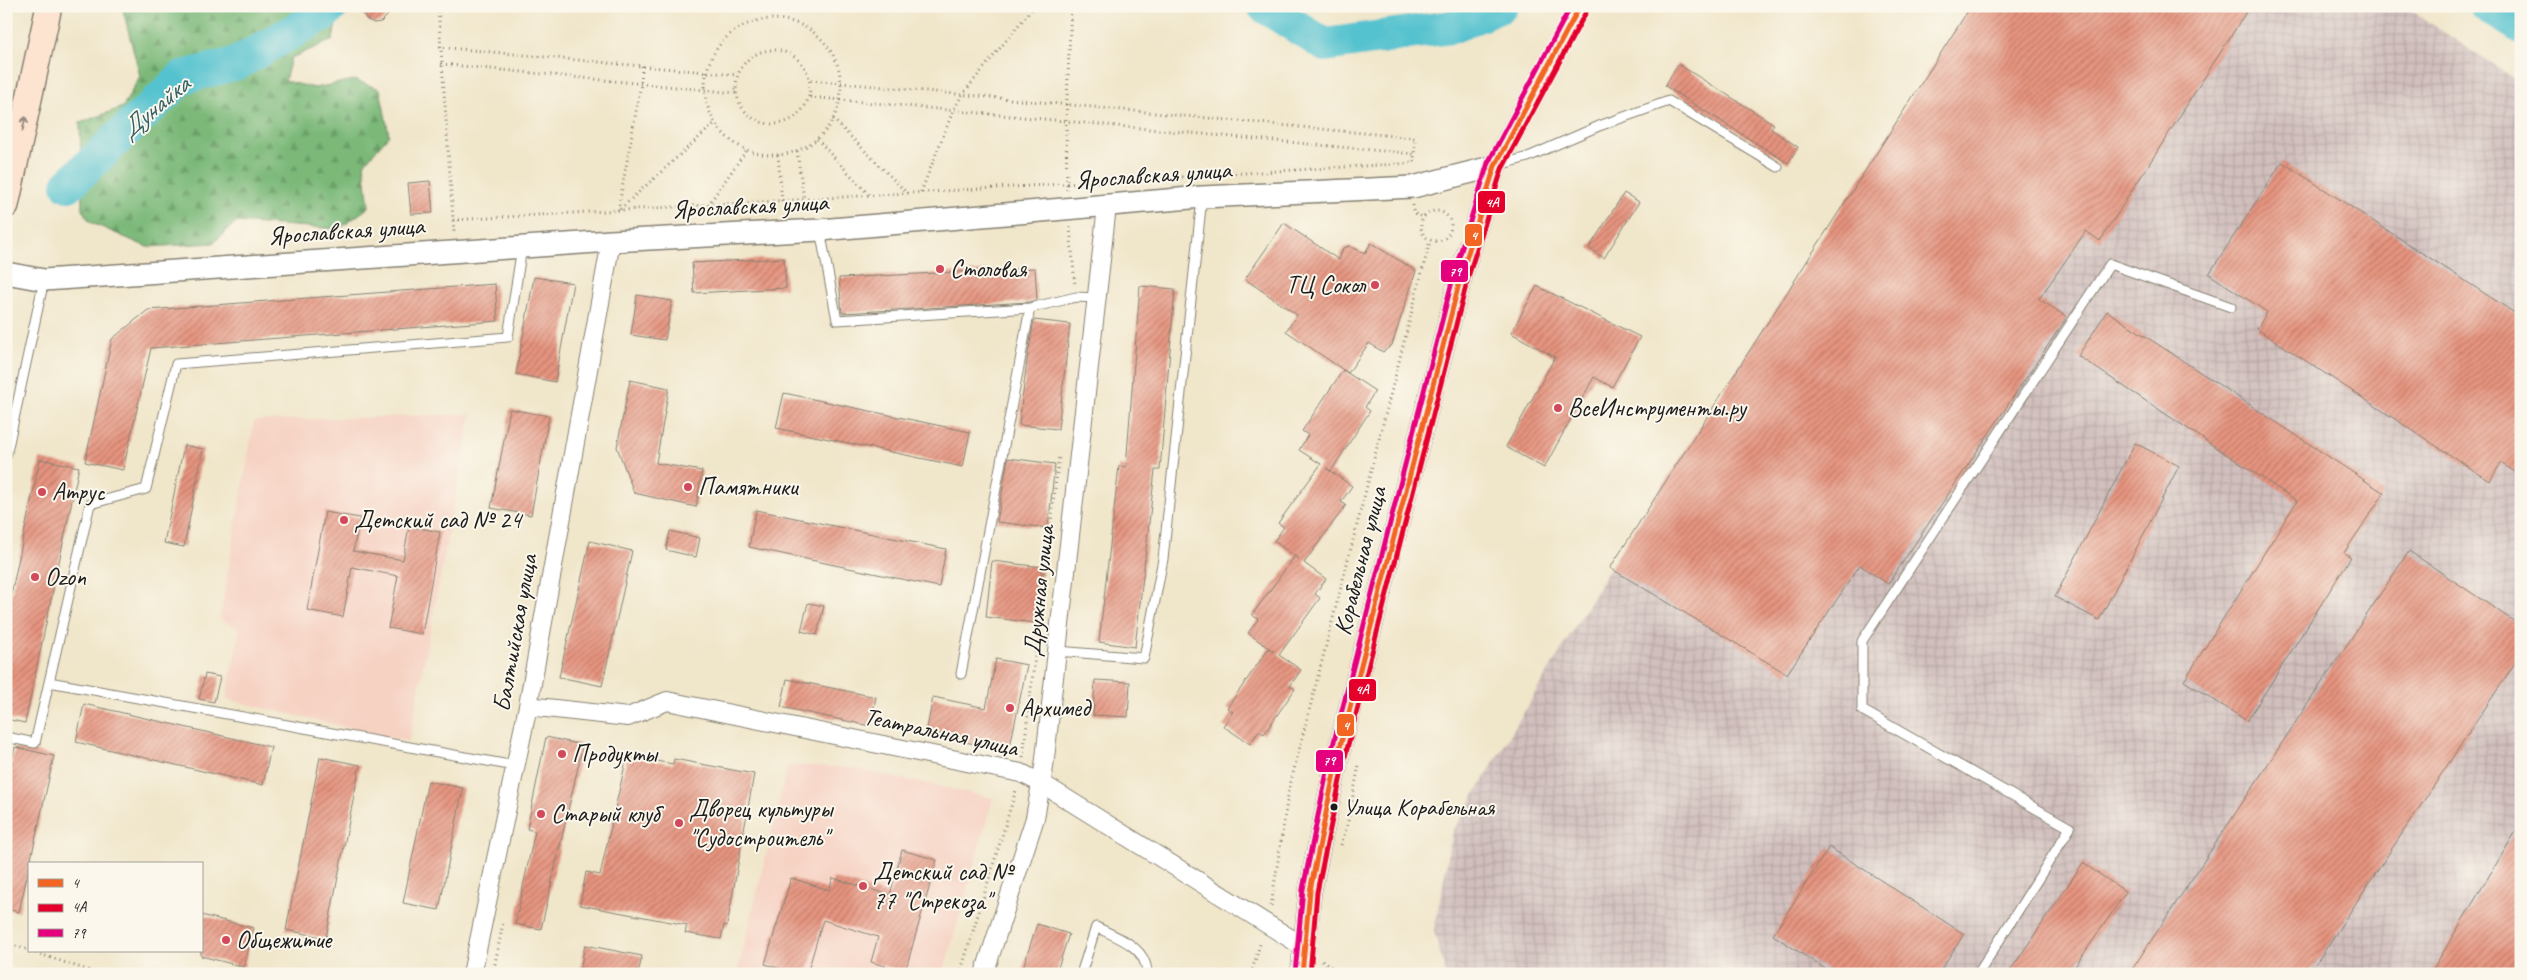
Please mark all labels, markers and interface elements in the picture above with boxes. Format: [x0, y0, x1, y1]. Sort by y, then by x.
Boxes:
water label: Дунайка [113, 67, 198, 146]
one-way arrow [20, 116, 29, 132]
street label: Ярославская улица [1074, 153, 1234, 196]
street label: Ярославская улица [671, 186, 831, 226]
line badge: 4А [1477, 190, 1506, 214]
text: 4А [1485, 194, 1500, 211]
street label: Ярославская улица [267, 209, 427, 252]
line badge: 4 [1464, 223, 1483, 247]
text: 4 [1471, 227, 1479, 244]
place label: Столовая [950, 253, 1027, 285]
line badge: 79 [1440, 259, 1469, 283]
marker: Столовая [934, 263, 946, 275]
text: 79 [1449, 263, 1463, 280]
place label: ТЦ Сокол [1286, 269, 1367, 301]
marker: ТЦ Сокол [1369, 279, 1381, 291]
place label: ВсеИнструменты.ру [1568, 392, 1748, 424]
marker: ВсеИнструменты.ру [1552, 402, 1564, 414]
place label: Памятники [698, 471, 800, 503]
place label: Атрус [52, 476, 105, 508]
marker: Памятники [682, 481, 694, 493]
street label: Корабельная улица [1326, 482, 1394, 638]
marker: Атрус [36, 486, 48, 498]
place label: Детский сад № 24 [354, 504, 524, 536]
marker: Детский сад № 24 [338, 514, 350, 526]
street label: Дружная улица [1016, 521, 1062, 658]
street label: Балтийская улица [485, 550, 545, 714]
place label: Ozon [45, 561, 87, 593]
marker: Ozon [29, 571, 41, 583]
line badge: 4А [1348, 678, 1377, 702]
text: 4А [1355, 681, 1370, 698]
place label: Архимед [1020, 692, 1092, 724]
street label: Театральная улица [861, 700, 1023, 764]
marker: Архимед [1004, 702, 1016, 714]
line badge: 4 [1336, 713, 1355, 737]
text: 4 [1343, 717, 1351, 734]
place label: Продукты [572, 738, 659, 770]
marker: Продукты [556, 748, 568, 760]
line badge: 79 [1315, 749, 1344, 773]
text: 79 [1323, 752, 1337, 769]
place label: Улица Корабельная [1343, 792, 1496, 822]
place label: Дворец культуры "Судостроитель" [689, 793, 834, 854]
place label: Старый клуб [551, 798, 665, 830]
marker: Улица Корабельная [1329, 802, 1339, 812]
marker: Старый клуб [535, 808, 547, 820]
marker: Дворец культуры "Судостроитель" [673, 817, 685, 829]
place label: Детский сад № 77 "Стрекоза" [873, 856, 1015, 918]
legend [28, 862, 202, 952]
text: 4 [72, 874, 80, 893]
marker: Детский сад № 77 "Стрекоза" [857, 880, 869, 892]
text: 4А [72, 898, 88, 917]
text: 79 [72, 924, 87, 943]
place label: Общежитие [236, 924, 333, 956]
marker: Общежитие [220, 934, 232, 946]

